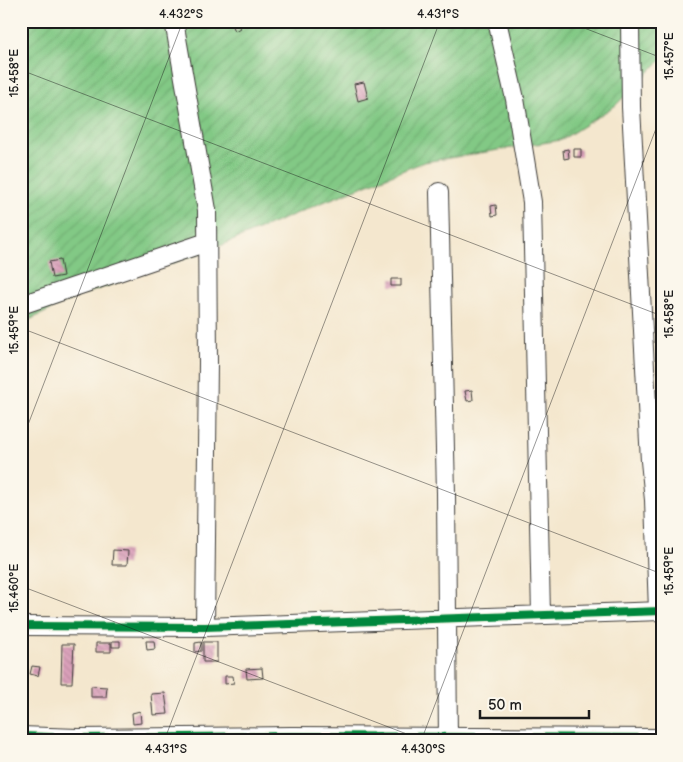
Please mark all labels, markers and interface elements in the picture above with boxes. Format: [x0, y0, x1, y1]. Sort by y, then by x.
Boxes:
text: 4.432°S [159, 7, 203, 22]
text: 4.431°S [417, 7, 459, 22]
text: 15.457°E [662, 32, 677, 80]
text: 15.458°E [7, 49, 22, 97]
text: 15.458°E [662, 290, 677, 338]
text: 15.459°E [7, 306, 22, 354]
text: 15.459°E [662, 547, 677, 595]
text: 15.460°E [7, 563, 22, 613]
scale bar [480, 687, 589, 719]
text: 50 m [488, 696, 522, 715]
text: 4.431°S [145, 742, 187, 757]
text: 4.430°S [401, 742, 445, 757]

